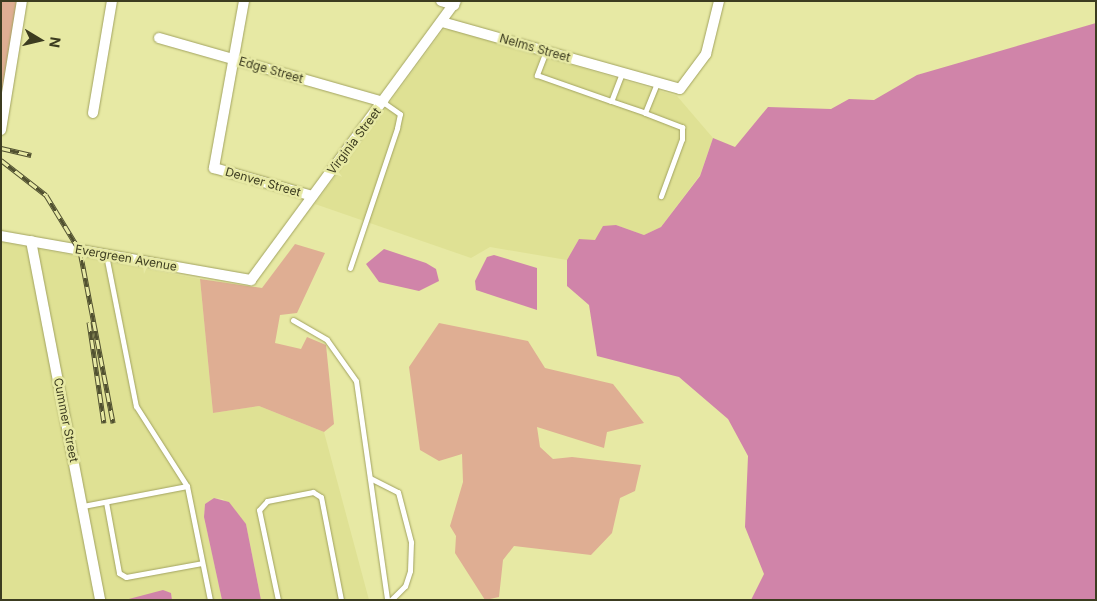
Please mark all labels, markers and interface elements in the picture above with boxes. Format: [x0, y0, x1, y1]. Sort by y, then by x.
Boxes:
north arrow [15, 15, 65, 65]
street label: Nelms Street [498, 31, 572, 65]
text: N [46, 36, 65, 49]
street label: Edge Street [237, 54, 305, 86]
street label: Virginia Street [324, 105, 384, 177]
street label: Denver Street [224, 164, 302, 200]
street label: Evergreen Avenue [74, 242, 178, 274]
street label: Cummer Street [51, 377, 81, 463]

